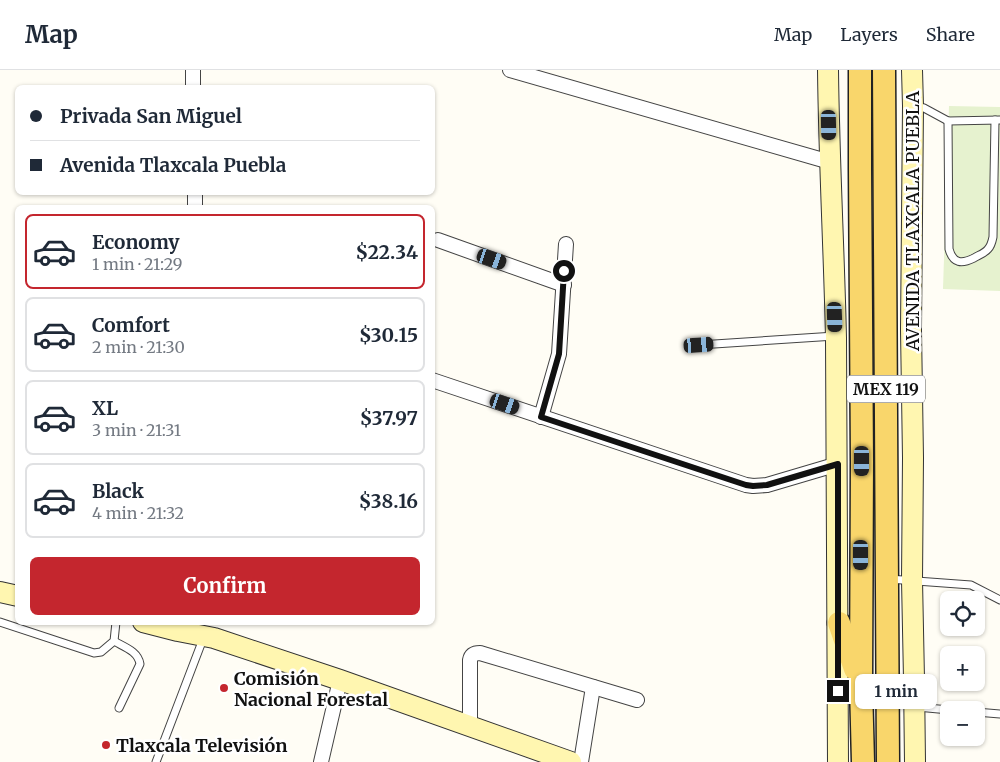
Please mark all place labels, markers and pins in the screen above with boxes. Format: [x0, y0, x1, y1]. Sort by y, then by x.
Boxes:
place label: Comisión Nacional Forestal [234, 667, 388, 711]
marker: Comisión Nacional Forestal [218, 682, 230, 694]
place label: Tlaxcala Televisión [116, 734, 287, 757]
marker: Tlaxcala Televisión [100, 739, 112, 751]

